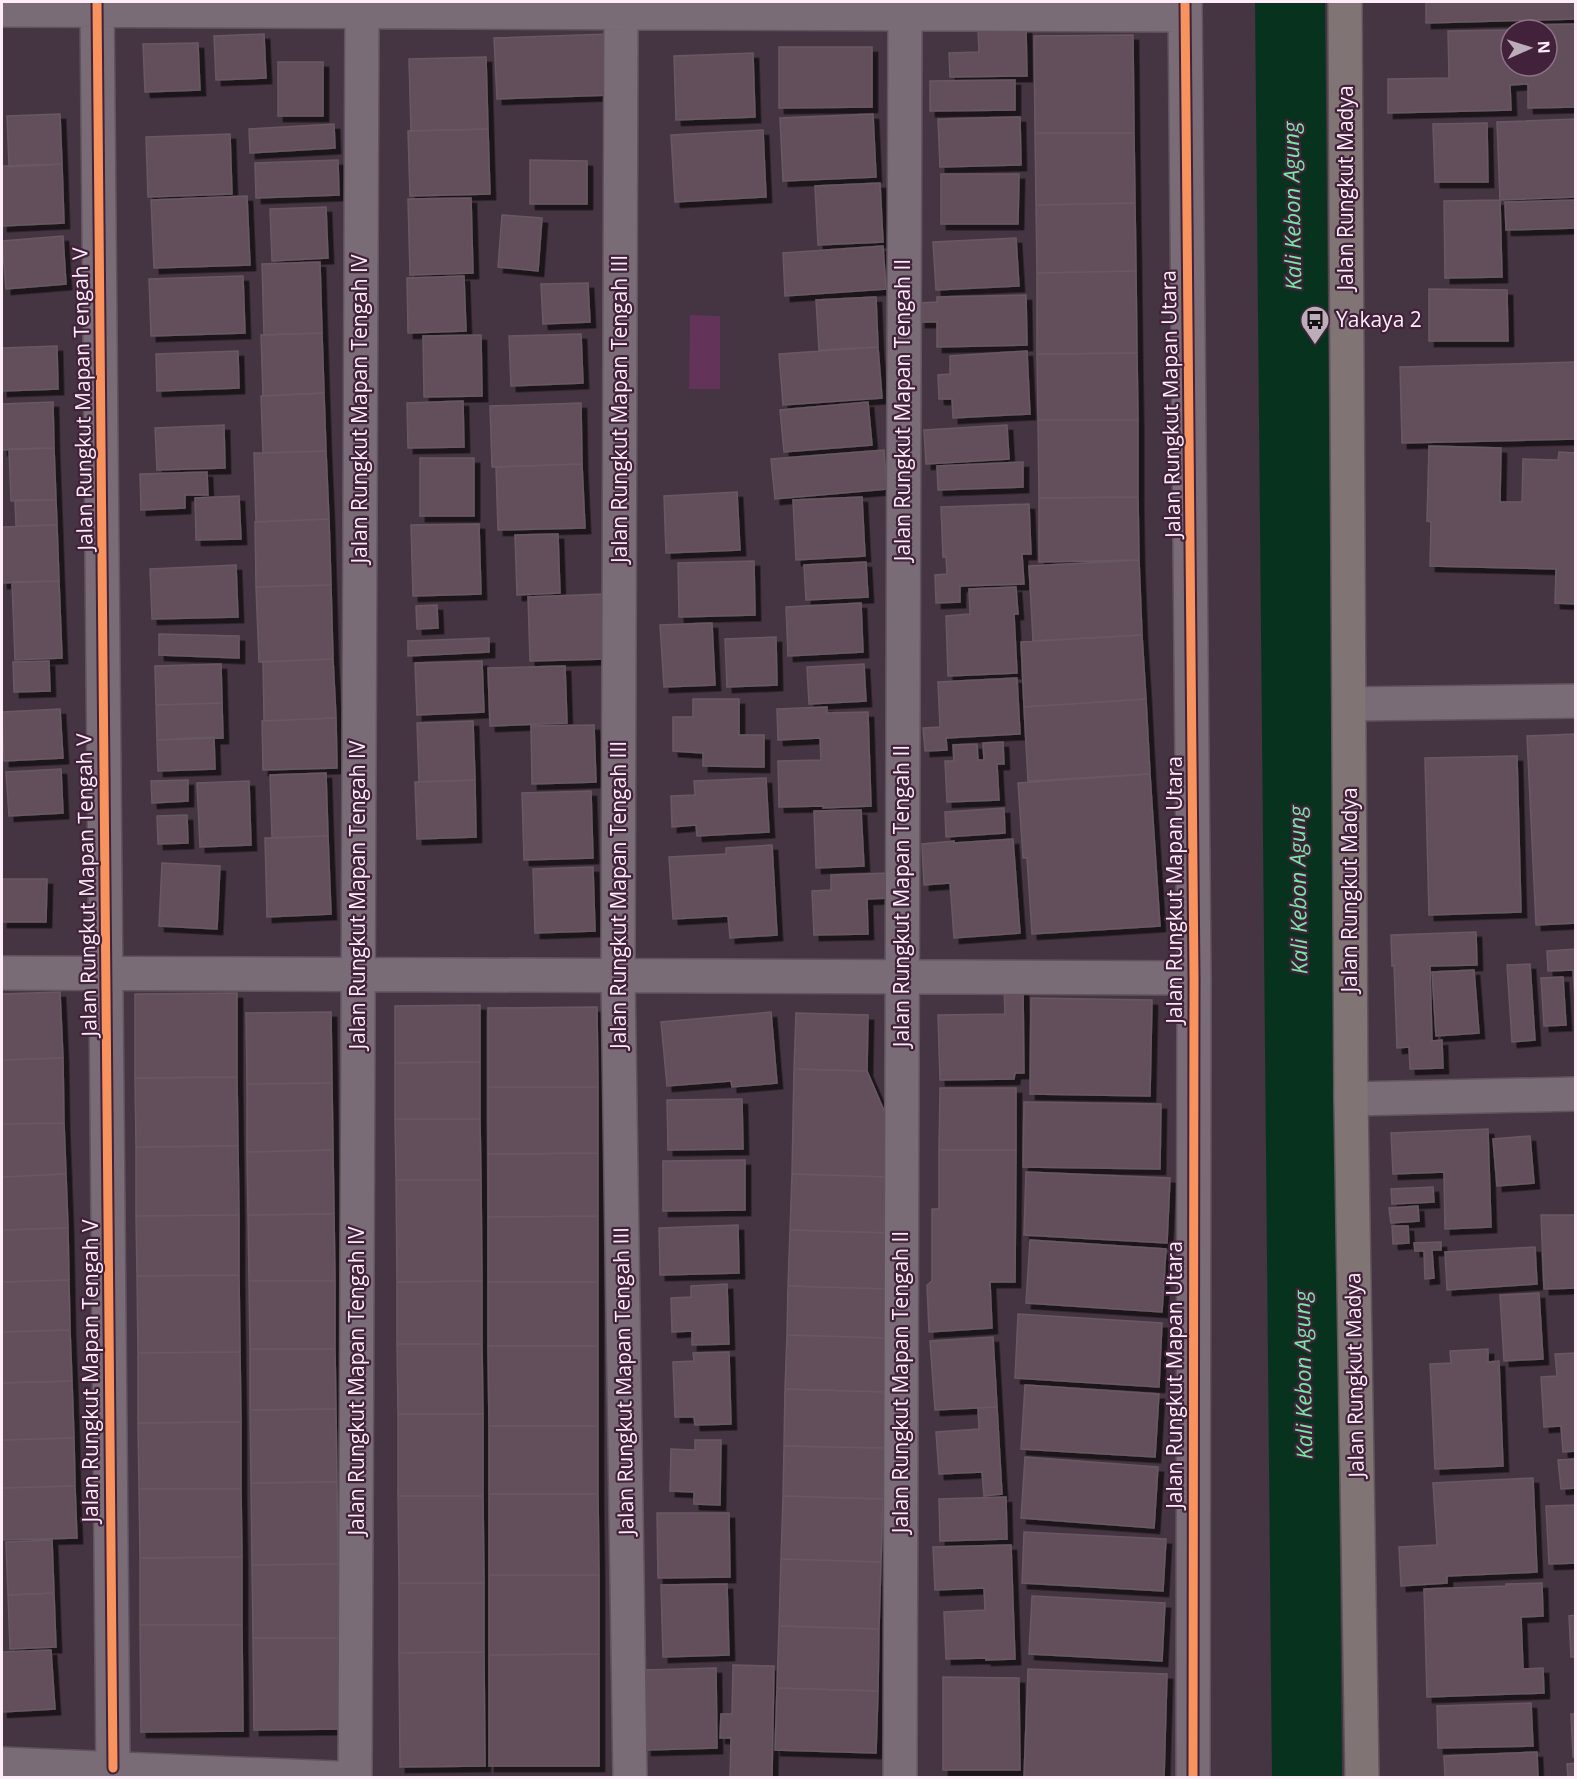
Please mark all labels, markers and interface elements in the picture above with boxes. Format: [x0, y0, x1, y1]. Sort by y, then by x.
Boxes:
north arrow [1499, 18, 1559, 78]
text: N [1533, 40, 1555, 54]
street label: Jalan Rungkut Madya [1331, 85, 1359, 293]
water label: Kali Kebon Agung [1275, 120, 1307, 291]
street label: Jalan Rungkut Mapan Tengah V [65, 247, 99, 553]
street label: Jalan Rungkut Mapan Tengah IV [345, 254, 373, 566]
street label: Jalan Rungkut Mapan Tengah III [605, 255, 633, 565]
street label: Jalan Rungkut Mapan Tengah II [888, 259, 916, 563]
street label: Jalan Rungkut Mapan Utara [1154, 270, 1186, 540]
bus stop icon: Yakaya 2 [1299, 304, 1331, 346]
place label: Yakaya 2 [1336, 305, 1422, 333]
street label: Jalan Rungkut Mapan Tengah V [69, 733, 103, 1039]
street label: Jalan Rungkut Mapan Tengah IV [343, 740, 371, 1052]
street label: Jalan Rungkut Mapan Tengah III [604, 741, 632, 1051]
street label: Jalan Rungkut Mapan Tengah II [887, 745, 915, 1049]
street label: Jalan Rungkut Mapan Utara [1160, 756, 1188, 1026]
street label: Jalan Rungkut Madya [1335, 787, 1363, 995]
water label: Kali Kebon Agung [1281, 804, 1313, 975]
street label: Jalan Rungkut Mapan Tengah V [76, 1219, 104, 1525]
street label: Jalan Rungkut Mapan Tengah IV [342, 1226, 370, 1538]
street label: Jalan Rungkut Mapan Tengah III [606, 1227, 640, 1537]
street label: Jalan Rungkut Mapan Tengah II [886, 1231, 914, 1535]
street label: Jalan Rungkut Mapan Utara [1160, 1241, 1188, 1511]
street label: Jalan Rungkut Madya [1338, 1272, 1370, 1480]
water label: Kali Kebon Agung [1286, 1289, 1318, 1460]

